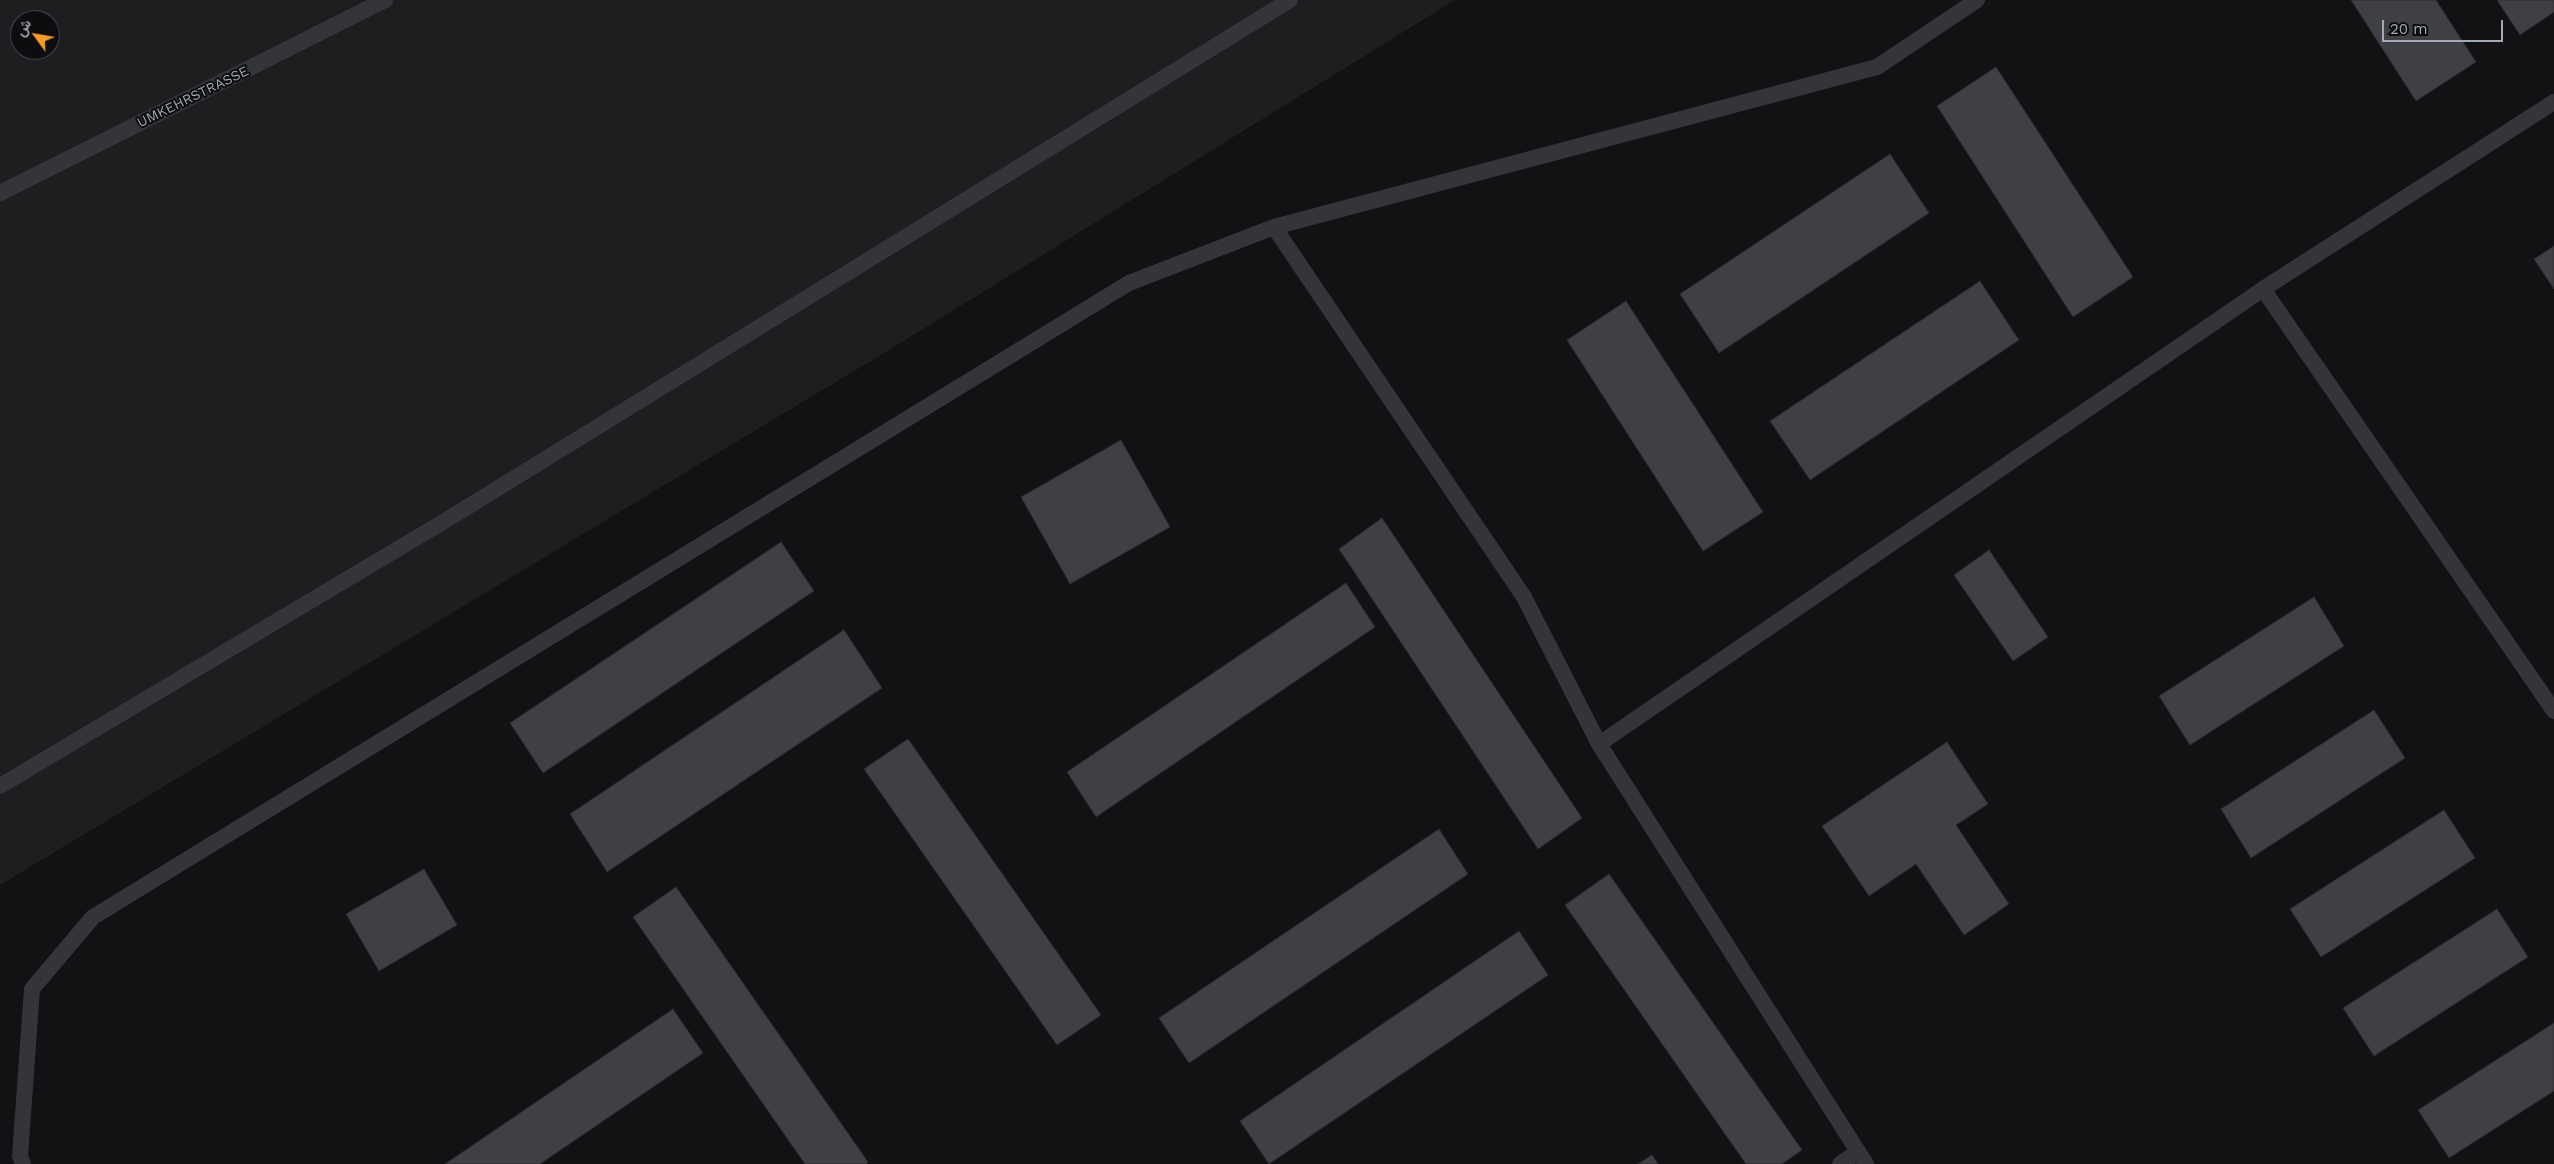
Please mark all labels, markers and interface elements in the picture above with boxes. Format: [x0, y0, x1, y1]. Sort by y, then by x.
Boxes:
north arrow [10, 10, 60, 60]
scale bar [2384, 10, 2505, 42]
text: ش [12, 16, 34, 39]
text: 20 m [2390, 20, 2428, 38]
street label: UMKEHRSTRASSE [135, 63, 251, 131]

